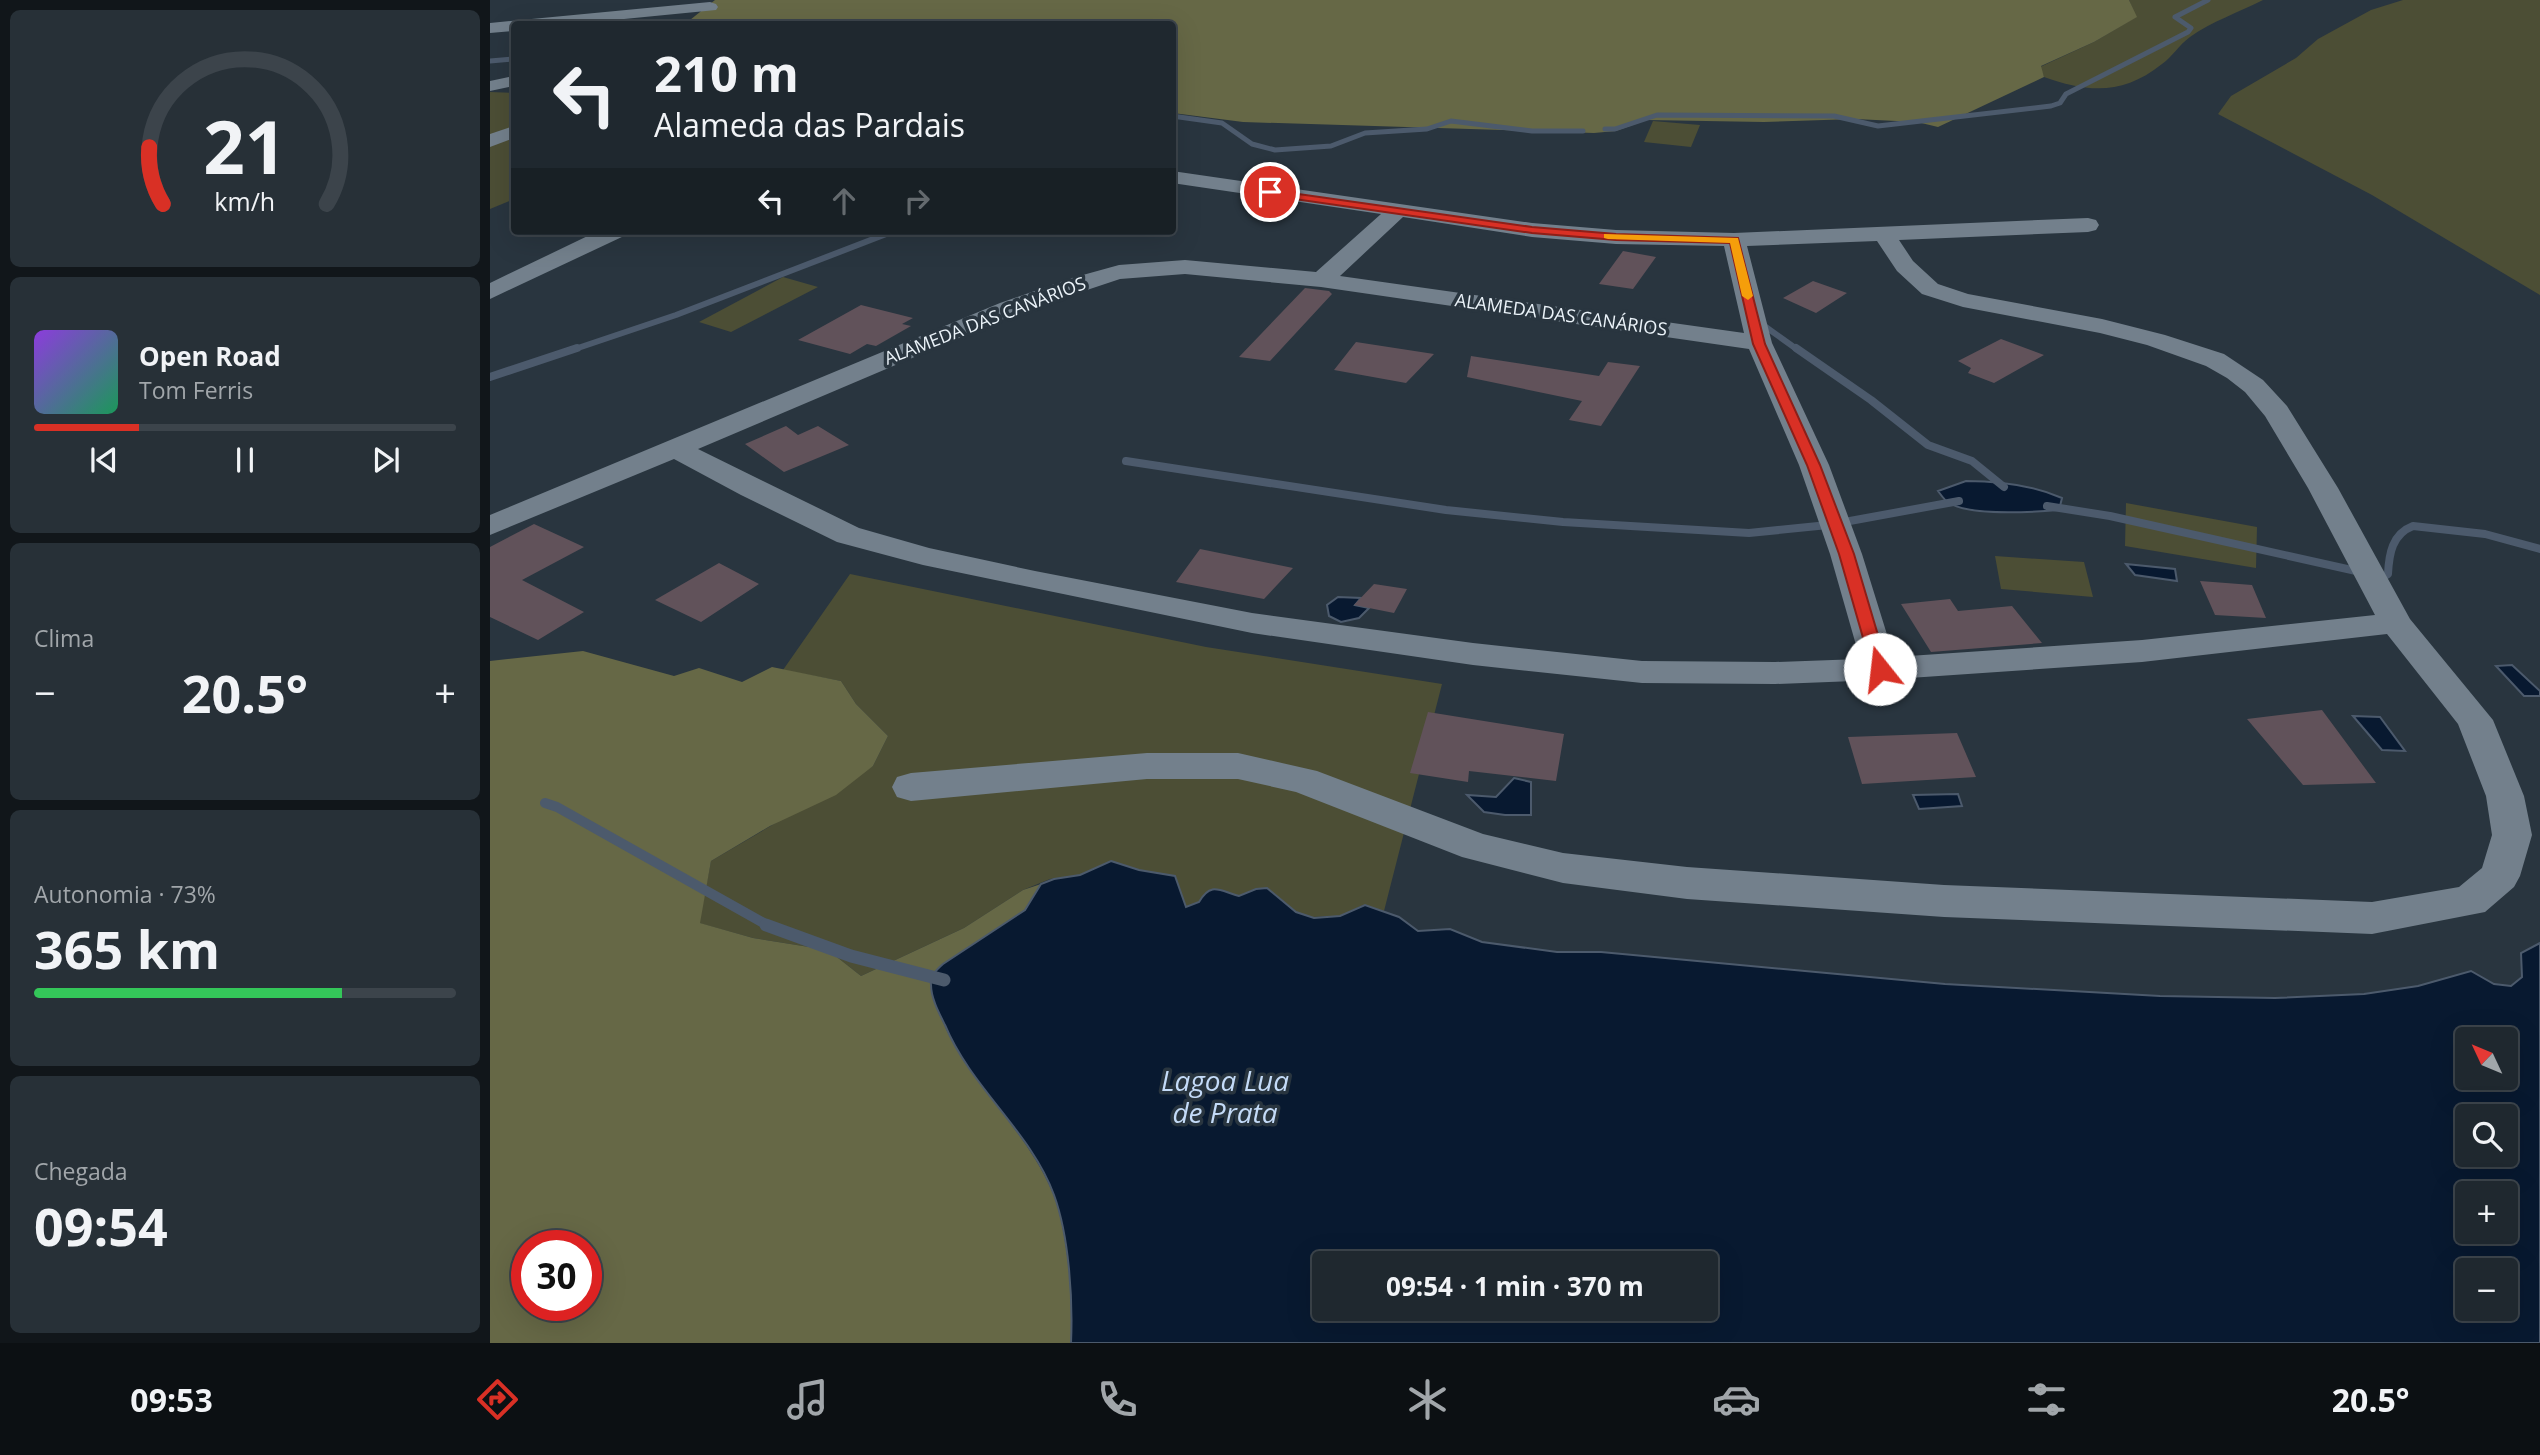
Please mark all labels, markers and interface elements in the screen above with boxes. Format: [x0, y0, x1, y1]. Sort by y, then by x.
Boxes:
text: 210 m [654, 40, 799, 106]
icon: left [539, 49, 630, 140]
text: 21 [203, 97, 287, 196]
text: Alameda das Pardais [654, 103, 965, 146]
pin [1240, 162, 1300, 222]
icon: arrive [1251, 173, 1289, 211]
icon: left [752, 182, 790, 220]
icon: ahead [825, 182, 863, 220]
icon: right [898, 182, 936, 220]
text: km/h [215, 184, 275, 218]
street label: ALAMEDA DAS CANÁRIOS [880, 270, 1089, 370]
street label: ALAMEDA DAS CANÁRIOS [1453, 287, 1669, 341]
text: Open Road [139, 338, 281, 374]
text: Tom Ferris [139, 374, 253, 406]
icon: previous [85, 441, 123, 479]
icon: pause [226, 441, 264, 479]
icon: next [367, 441, 405, 479]
text: Clima [34, 622, 94, 654]
position arrow [1843, 632, 1917, 706]
text: 20.5° [182, 657, 308, 728]
text: − [34, 666, 56, 718]
text: + [434, 666, 456, 718]
text: Autonomia · 73% [34, 878, 216, 910]
text: 365 km [34, 913, 220, 984]
north arrow [2455, 1027, 2518, 1090]
map controls [2455, 1027, 2518, 1321]
water label: Lagoa Lua de Prata [1161, 1061, 1289, 1131]
button: search [2455, 1104, 2518, 1167]
text: Chegada [34, 1155, 128, 1187]
button: + [2455, 1181, 2518, 1244]
text: 09:54 [34, 1190, 168, 1261]
speed limit sign: 30 [511, 1230, 602, 1321]
button: − [2455, 1258, 2518, 1321]
text: 09:54 · 1 min · 370 m [1386, 1268, 1644, 1304]
icon: directions [473, 1375, 522, 1424]
icon: music [783, 1375, 832, 1424]
icon: phone [1093, 1375, 1142, 1424]
icon: climate [1403, 1375, 1452, 1424]
icon: car [1712, 1375, 1761, 1424]
icon: filters [2022, 1375, 2071, 1424]
text: 09:53 [130, 1378, 213, 1421]
text: 20.5° [2332, 1378, 2410, 1421]

